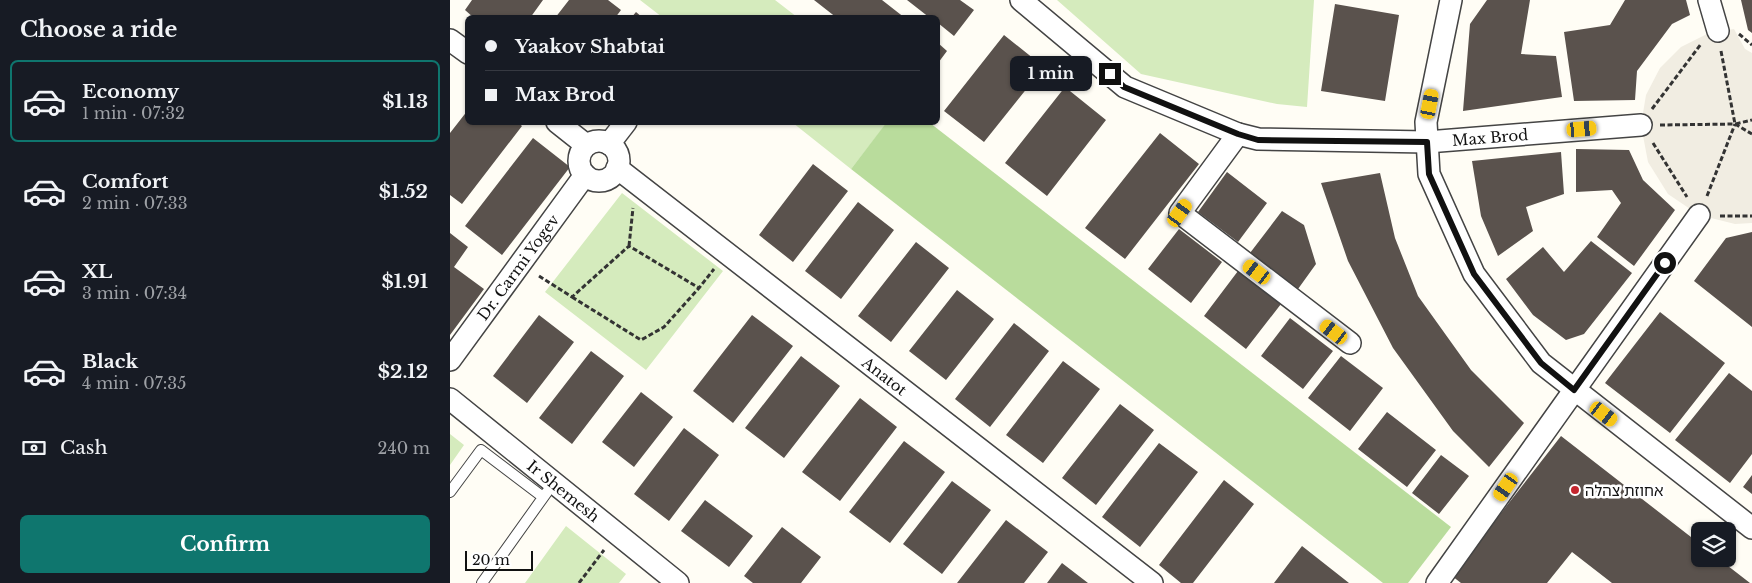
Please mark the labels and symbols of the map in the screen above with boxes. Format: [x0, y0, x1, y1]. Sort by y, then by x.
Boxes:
callout: 1 min [1010, 56, 1092, 92]
route end [1099, 63, 1121, 85]
car [1419, 88, 1440, 120]
car [1566, 120, 1597, 138]
street label: Max Brod [1451, 124, 1529, 149]
car [1165, 196, 1194, 230]
street label: Dr. Carmi Yogev [473, 210, 563, 324]
route start [1654, 252, 1676, 274]
car [1240, 257, 1273, 287]
car [1317, 317, 1350, 347]
street label: Anatot [858, 352, 911, 399]
car [1587, 399, 1620, 429]
street label: Ir Shemesh [523, 456, 604, 526]
car [1491, 470, 1520, 504]
place label: אחוזת צהלה [1585, 481, 1663, 500]
marker: אחוזת צהלה [1569, 484, 1581, 496]
scale bar [465, 548, 532, 571]

